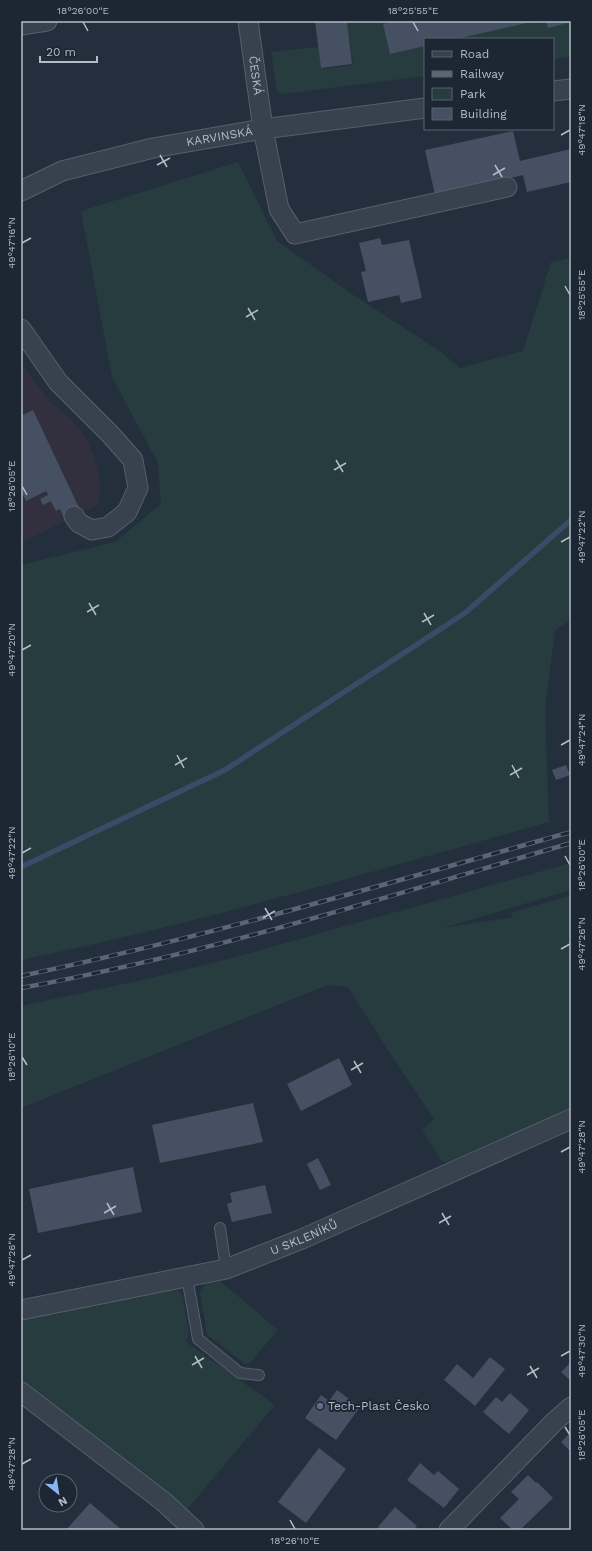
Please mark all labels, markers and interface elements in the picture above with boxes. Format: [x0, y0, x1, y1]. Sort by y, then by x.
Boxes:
text: 18°26'00"E [57, 5, 109, 16]
text: 18°25'55"E [388, 5, 438, 16]
scale bar [40, 38, 97, 64]
legend [424, 38, 554, 130]
text: 20 m [46, 45, 76, 59]
text: Road [460, 47, 489, 61]
street label: ČESKÁ [246, 55, 265, 96]
text: Railway [460, 67, 505, 81]
text: Park [460, 87, 486, 101]
text: 49°47'18"N [576, 104, 587, 156]
text: Building [460, 107, 507, 121]
street label: KARVINSKÁ [185, 124, 254, 149]
text: 49°47'16"N [6, 217, 17, 269]
text: 18°25'55"E [576, 270, 587, 320]
text: 18°26'05"E [6, 460, 17, 512]
text: 49°47'22"N [576, 510, 587, 564]
text: 49°47'20"N [6, 623, 17, 677]
text: 49°47'24"N [576, 714, 587, 766]
text: 49°47'22"N [6, 826, 17, 880]
text: 18°26'00"E [576, 839, 587, 891]
text: 49°47'26"N [576, 917, 587, 971]
text: 18°26'10"E [6, 1032, 17, 1082]
text: 49°47'28"N [576, 1120, 587, 1174]
street label: U SKLENÍKŮ [268, 1217, 340, 1258]
text: 49°47'26"N [6, 1233, 17, 1287]
text: 49°47'30"N [576, 1324, 587, 1378]
place label: Tech-Plast Česko [328, 1399, 430, 1413]
marker: Tech-Plast Česko [315, 1401, 325, 1411]
text: 18°26'05"E [576, 1409, 587, 1461]
text: 49°47'28"N [6, 1437, 17, 1491]
north arrow [38, 1473, 78, 1513]
text: N [56, 1494, 70, 1509]
text: 18°26'10"E [270, 1535, 320, 1546]

